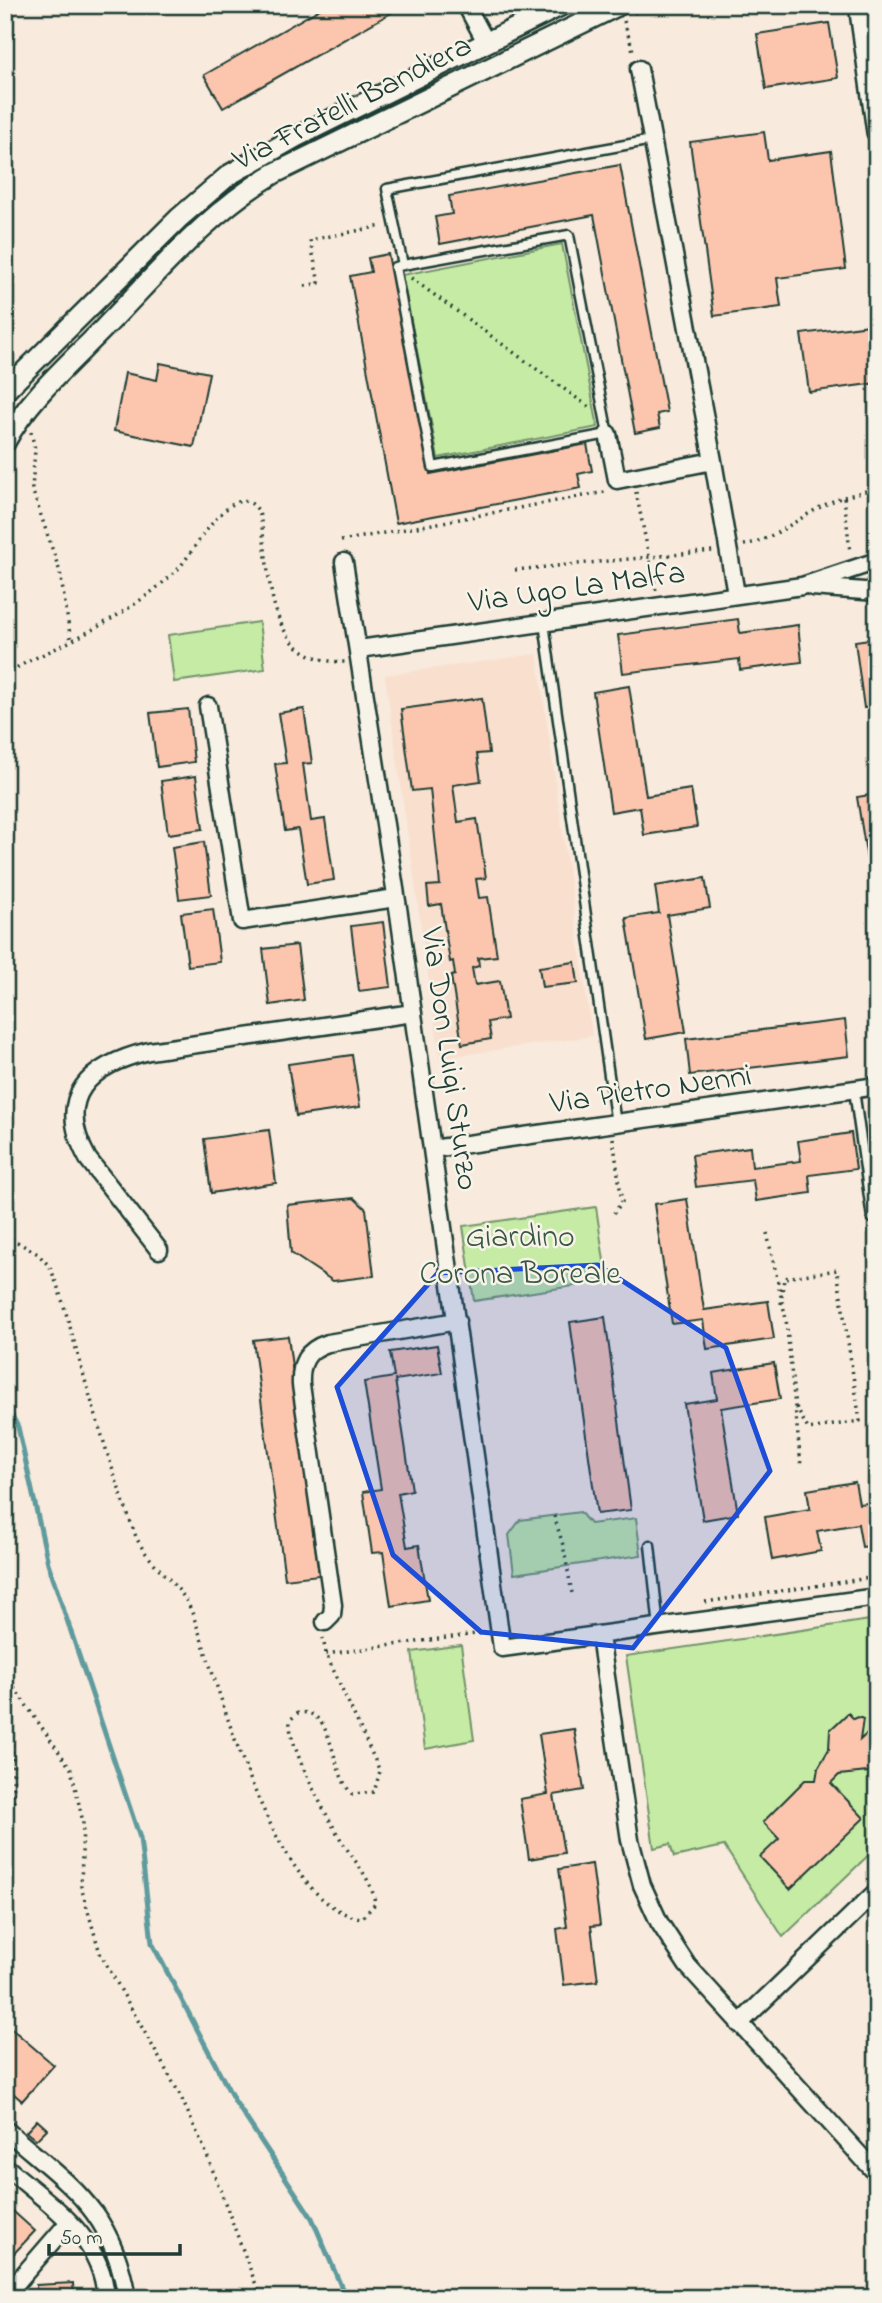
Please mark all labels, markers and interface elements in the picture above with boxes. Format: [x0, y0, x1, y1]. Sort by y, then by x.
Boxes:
street label: Via Fratelli Bandiera [224, 23, 481, 185]
street label: Via Ugo La Malfa [465, 551, 688, 628]
street label: Via Don Luigi Sturzo [406, 924, 490, 1193]
street label: Via Pietro Nenni [546, 1054, 755, 1129]
park label: Giardino Corona Boreale [419, 1215, 621, 1299]
scale bar [49, 2212, 180, 2256]
text: 50 m [60, 2224, 103, 2254]

